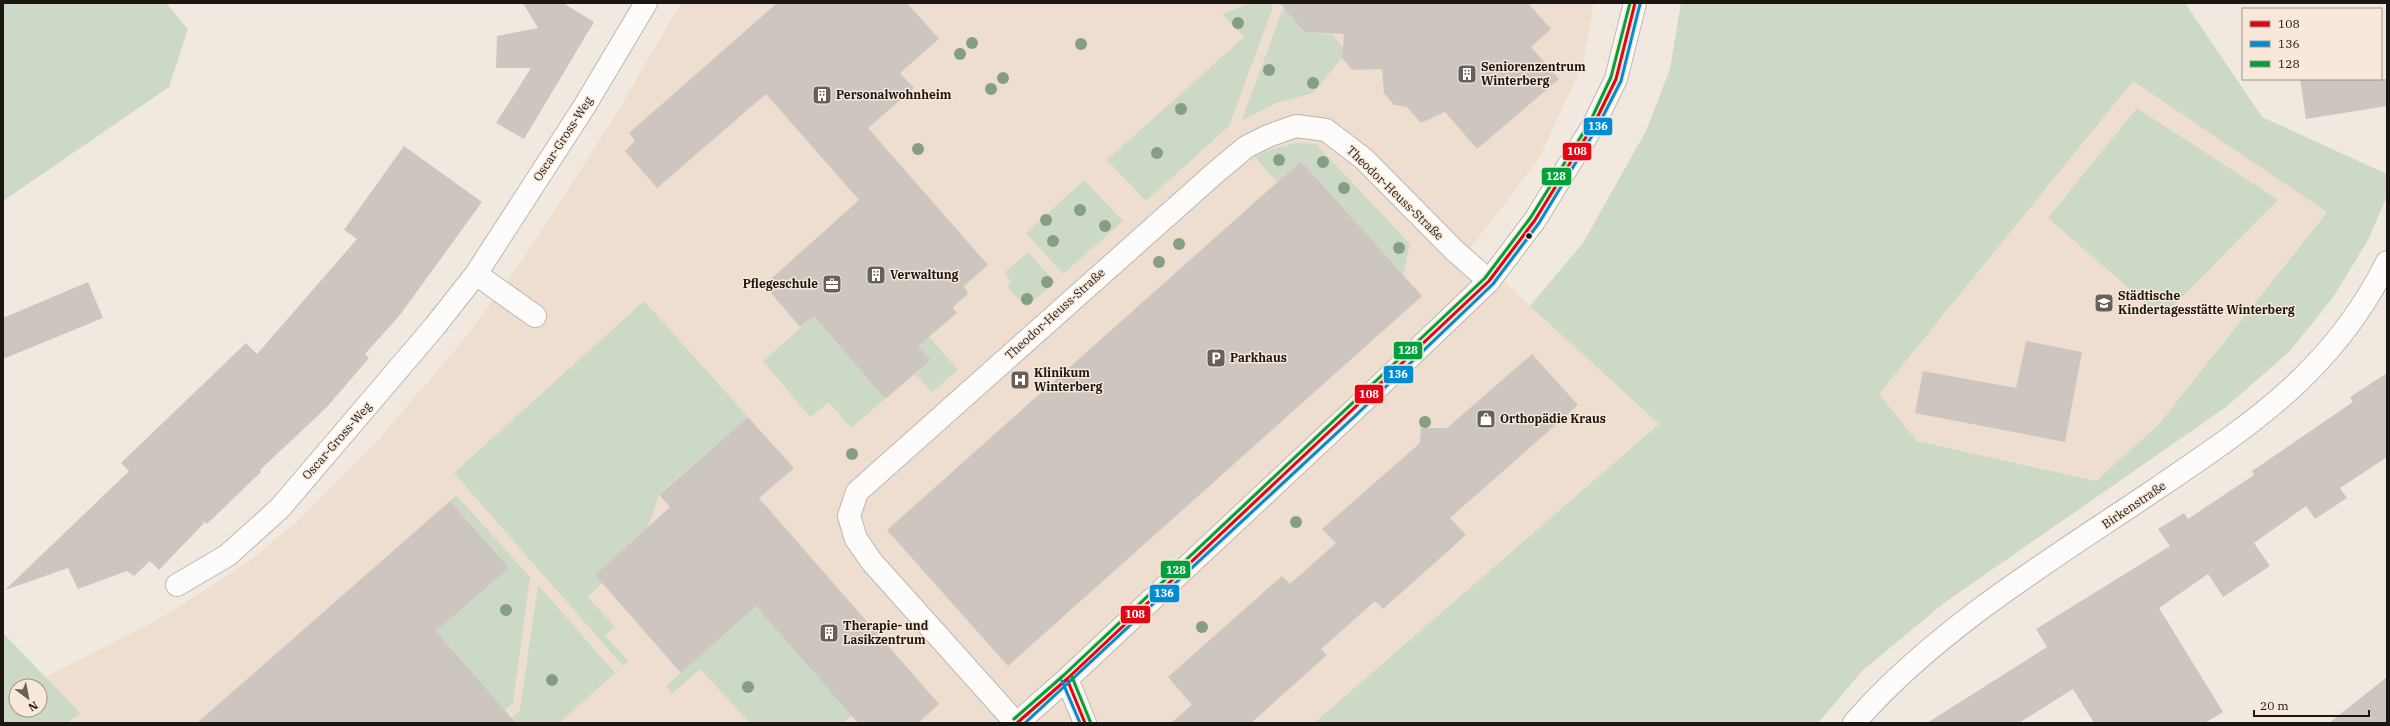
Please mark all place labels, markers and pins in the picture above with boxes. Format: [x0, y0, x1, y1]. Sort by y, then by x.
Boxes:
place label: Seniorenzentrum Winterberg [1481, 59, 1586, 88]
building icon: Seniorenzentrum Winterberg [1456, 63, 1478, 85]
building icon: Personalwohnheim [811, 84, 833, 106]
place label: Personalwohnheim [836, 87, 952, 102]
unlabelled marker [1524, 231, 1534, 241]
building icon: Verwaltung [865, 264, 887, 286]
place label: Verwaltung [890, 267, 959, 282]
office icon: Pflegeschule [821, 273, 843, 295]
place label: Pflegeschule [743, 276, 818, 291]
place label: Städtische Kindertagesstätte Winterberg [2118, 288, 2295, 317]
school or university icon: Städtische Kindertagesstätte Winterberg [2093, 292, 2115, 314]
parking icon: Parkhaus [1205, 347, 1227, 369]
place label: Parkhaus [1230, 350, 1287, 365]
place label: Klinikum Winterberg [1034, 365, 1103, 394]
hospital icon: Klinikum Winterberg [1009, 369, 1031, 391]
shop icon: Orthopädie Kraus [1475, 408, 1497, 430]
place label: Orthopädie Kraus [1500, 411, 1606, 426]
place label: Therapie- und Lasikzentrum [843, 618, 929, 647]
building icon: Therapie- und Lasikzentrum [818, 622, 840, 644]

